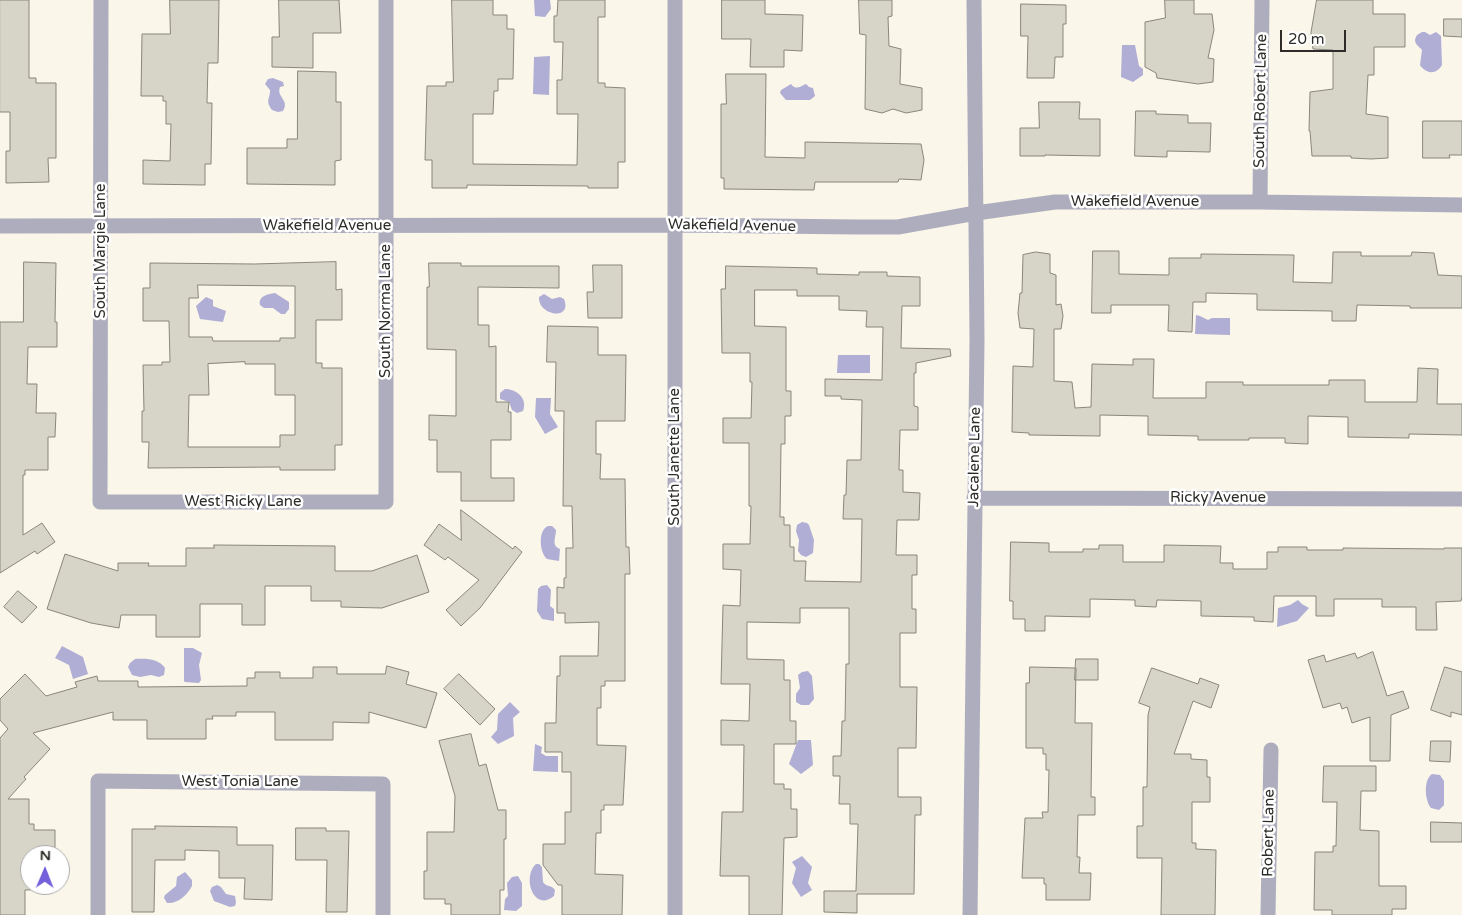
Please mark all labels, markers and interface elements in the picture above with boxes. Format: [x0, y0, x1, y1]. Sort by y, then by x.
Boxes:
scale bar [1282, 20, 1348, 52]
text: 20 m [1288, 30, 1325, 48]
street label: South Robert Lane [1251, 34, 1271, 168]
street label: South Margie Lane [92, 184, 110, 318]
street label: Wakefield Avenue [1071, 193, 1199, 211]
street label: Wakefield Avenue [668, 216, 796, 236]
street label: Wakefield Avenue [263, 217, 391, 235]
street label: South Norma Lane [377, 244, 395, 378]
street label: South Janette Lane [666, 388, 684, 526]
street label: Jacalene Lane [965, 407, 985, 507]
street label: Ricky Avenue [1170, 489, 1266, 507]
street label: West Ricky Lane [185, 493, 301, 511]
street label: West Tonia Lane [182, 773, 298, 791]
street label: Robert Lane [1259, 789, 1279, 877]
north arrow [20, 845, 70, 895]
text: N [39, 847, 51, 864]

